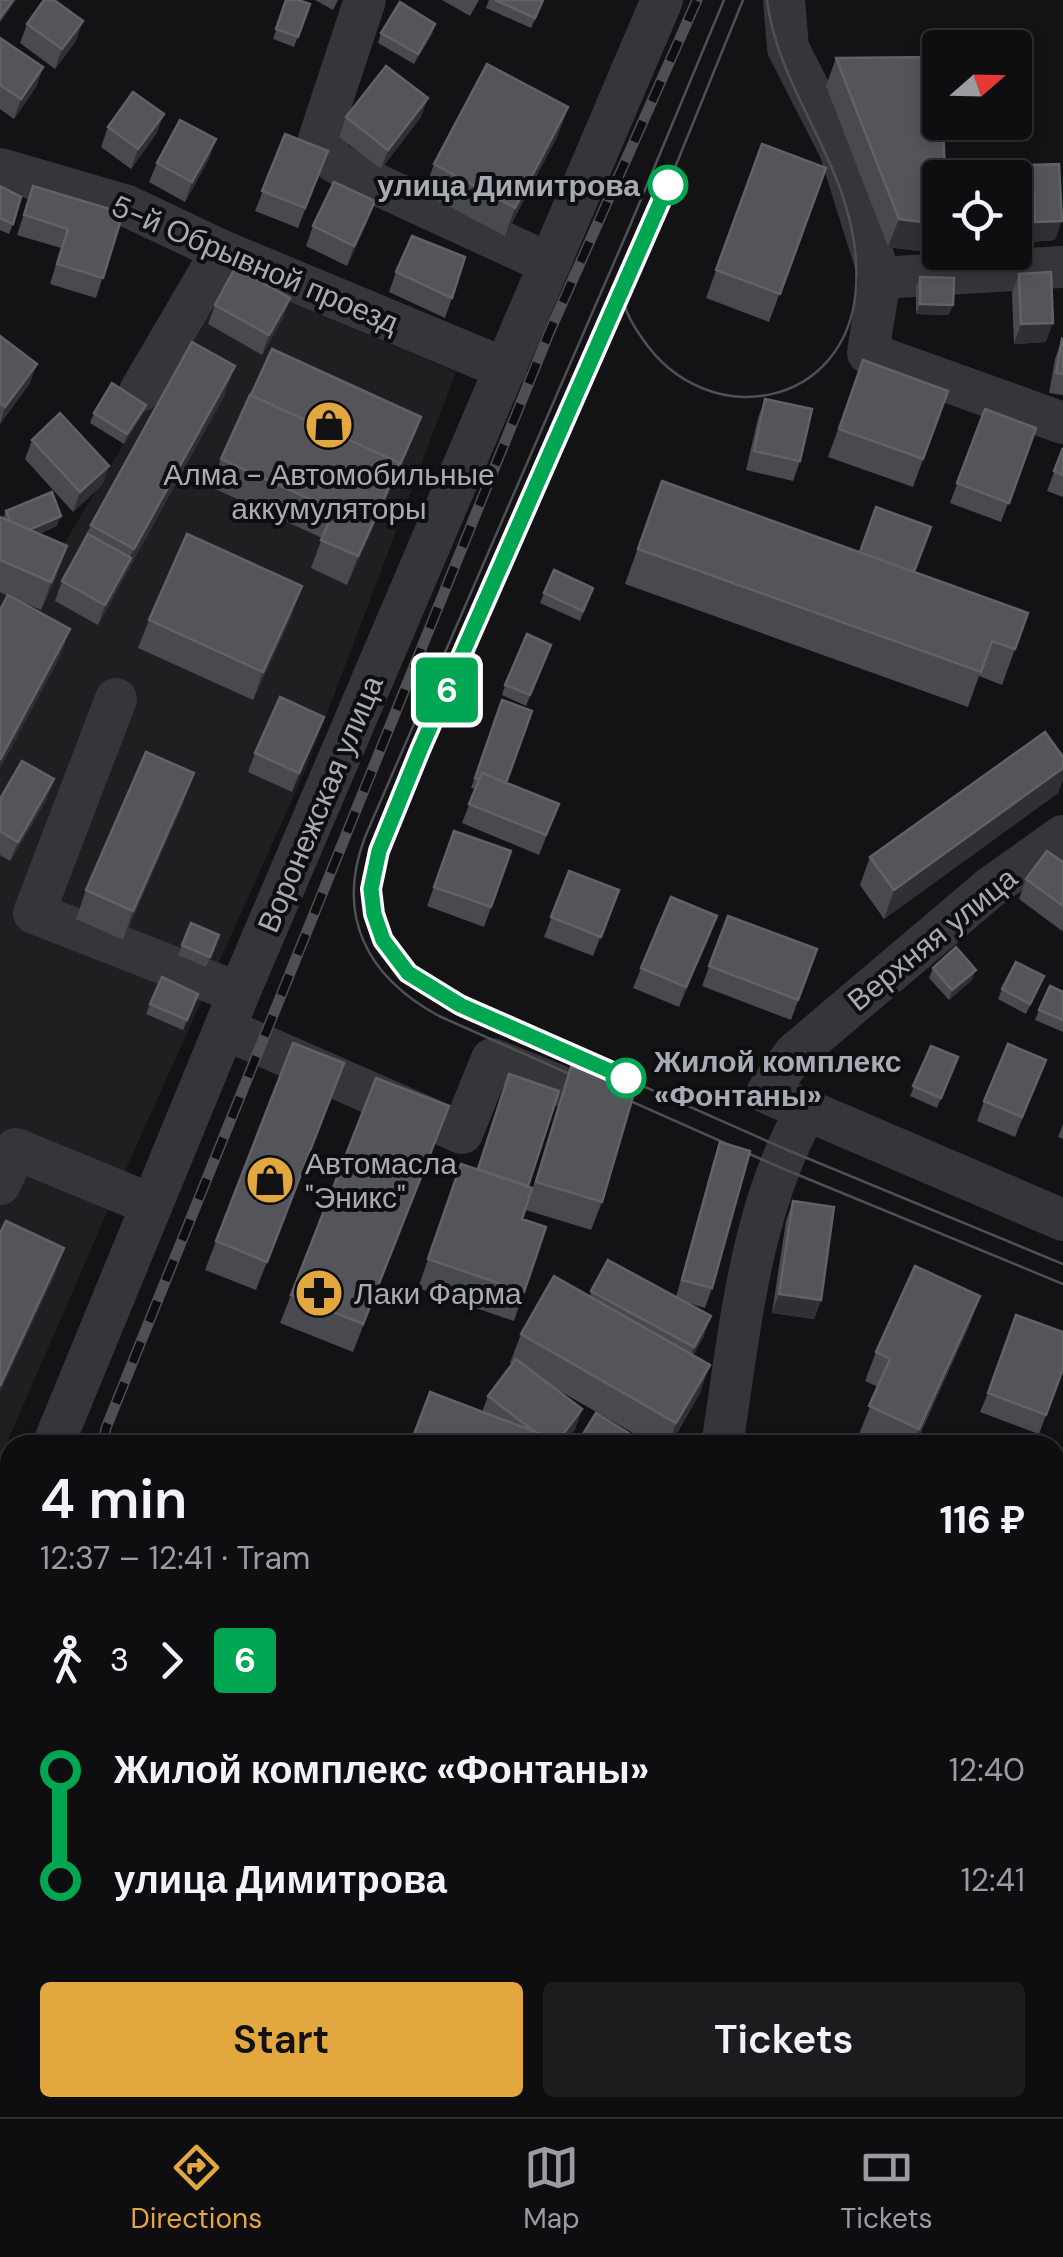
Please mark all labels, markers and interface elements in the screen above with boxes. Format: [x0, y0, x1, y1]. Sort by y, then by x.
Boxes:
north arrow [922, 30, 1032, 140]
map controls [922, 30, 1032, 270]
button: locate [922, 160, 1032, 270]
place label: улица Димитрова [377, 166, 640, 205]
marker: улица Димитрова [649, 166, 687, 204]
street label: 5-й Обрывной проезд [106, 186, 404, 342]
shop icon: Алма - Автомобильные аккумуляторы [303, 399, 355, 451]
place label: Алма - Автомобильные аккумуляторы [163, 455, 495, 528]
line badge: 6 [414, 658, 480, 722]
text: 6 [436, 667, 458, 713]
street label: Воронежская улица [248, 669, 392, 938]
street label: Верхняя улица [839, 858, 1025, 1019]
place label: Жилой комплекс «Фонтаны» [653, 1042, 902, 1115]
marker: Жилой комплекс «Фонтаны» [607, 1059, 645, 1097]
place label: Автомасла "Эникс" [305, 1144, 457, 1217]
shop icon: Автомасла "Эникс" [244, 1154, 296, 1206]
pharmacy icon: Лаки Фарма [293, 1267, 345, 1319]
place label: Лаки Фарма [354, 1274, 522, 1313]
text: 4 min [40, 1463, 187, 1535]
text: 116 ₽ [939, 1495, 1025, 1545]
text: 12:37 – 12:41 · Tram [40, 1537, 310, 1579]
icon: walk [40, 1633, 95, 1688]
icon: forward [144, 1633, 199, 1688]
text: 6 [234, 1637, 256, 1683]
text: 3 [110, 1639, 129, 1681]
text: Жилой комплекс «Фонтаны» [114, 1745, 649, 1795]
text: 12:40 [949, 1749, 1025, 1791]
text: улица Димитрова [114, 1855, 447, 1905]
text: 12:41 [961, 1859, 1025, 1901]
button: Start [40, 1982, 523, 2097]
button: Tickets [543, 1982, 1025, 2097]
tab: Directions [130, 2140, 262, 2237]
tab: Map [523, 2140, 580, 2237]
tab: Tickets [840, 2140, 932, 2237]

